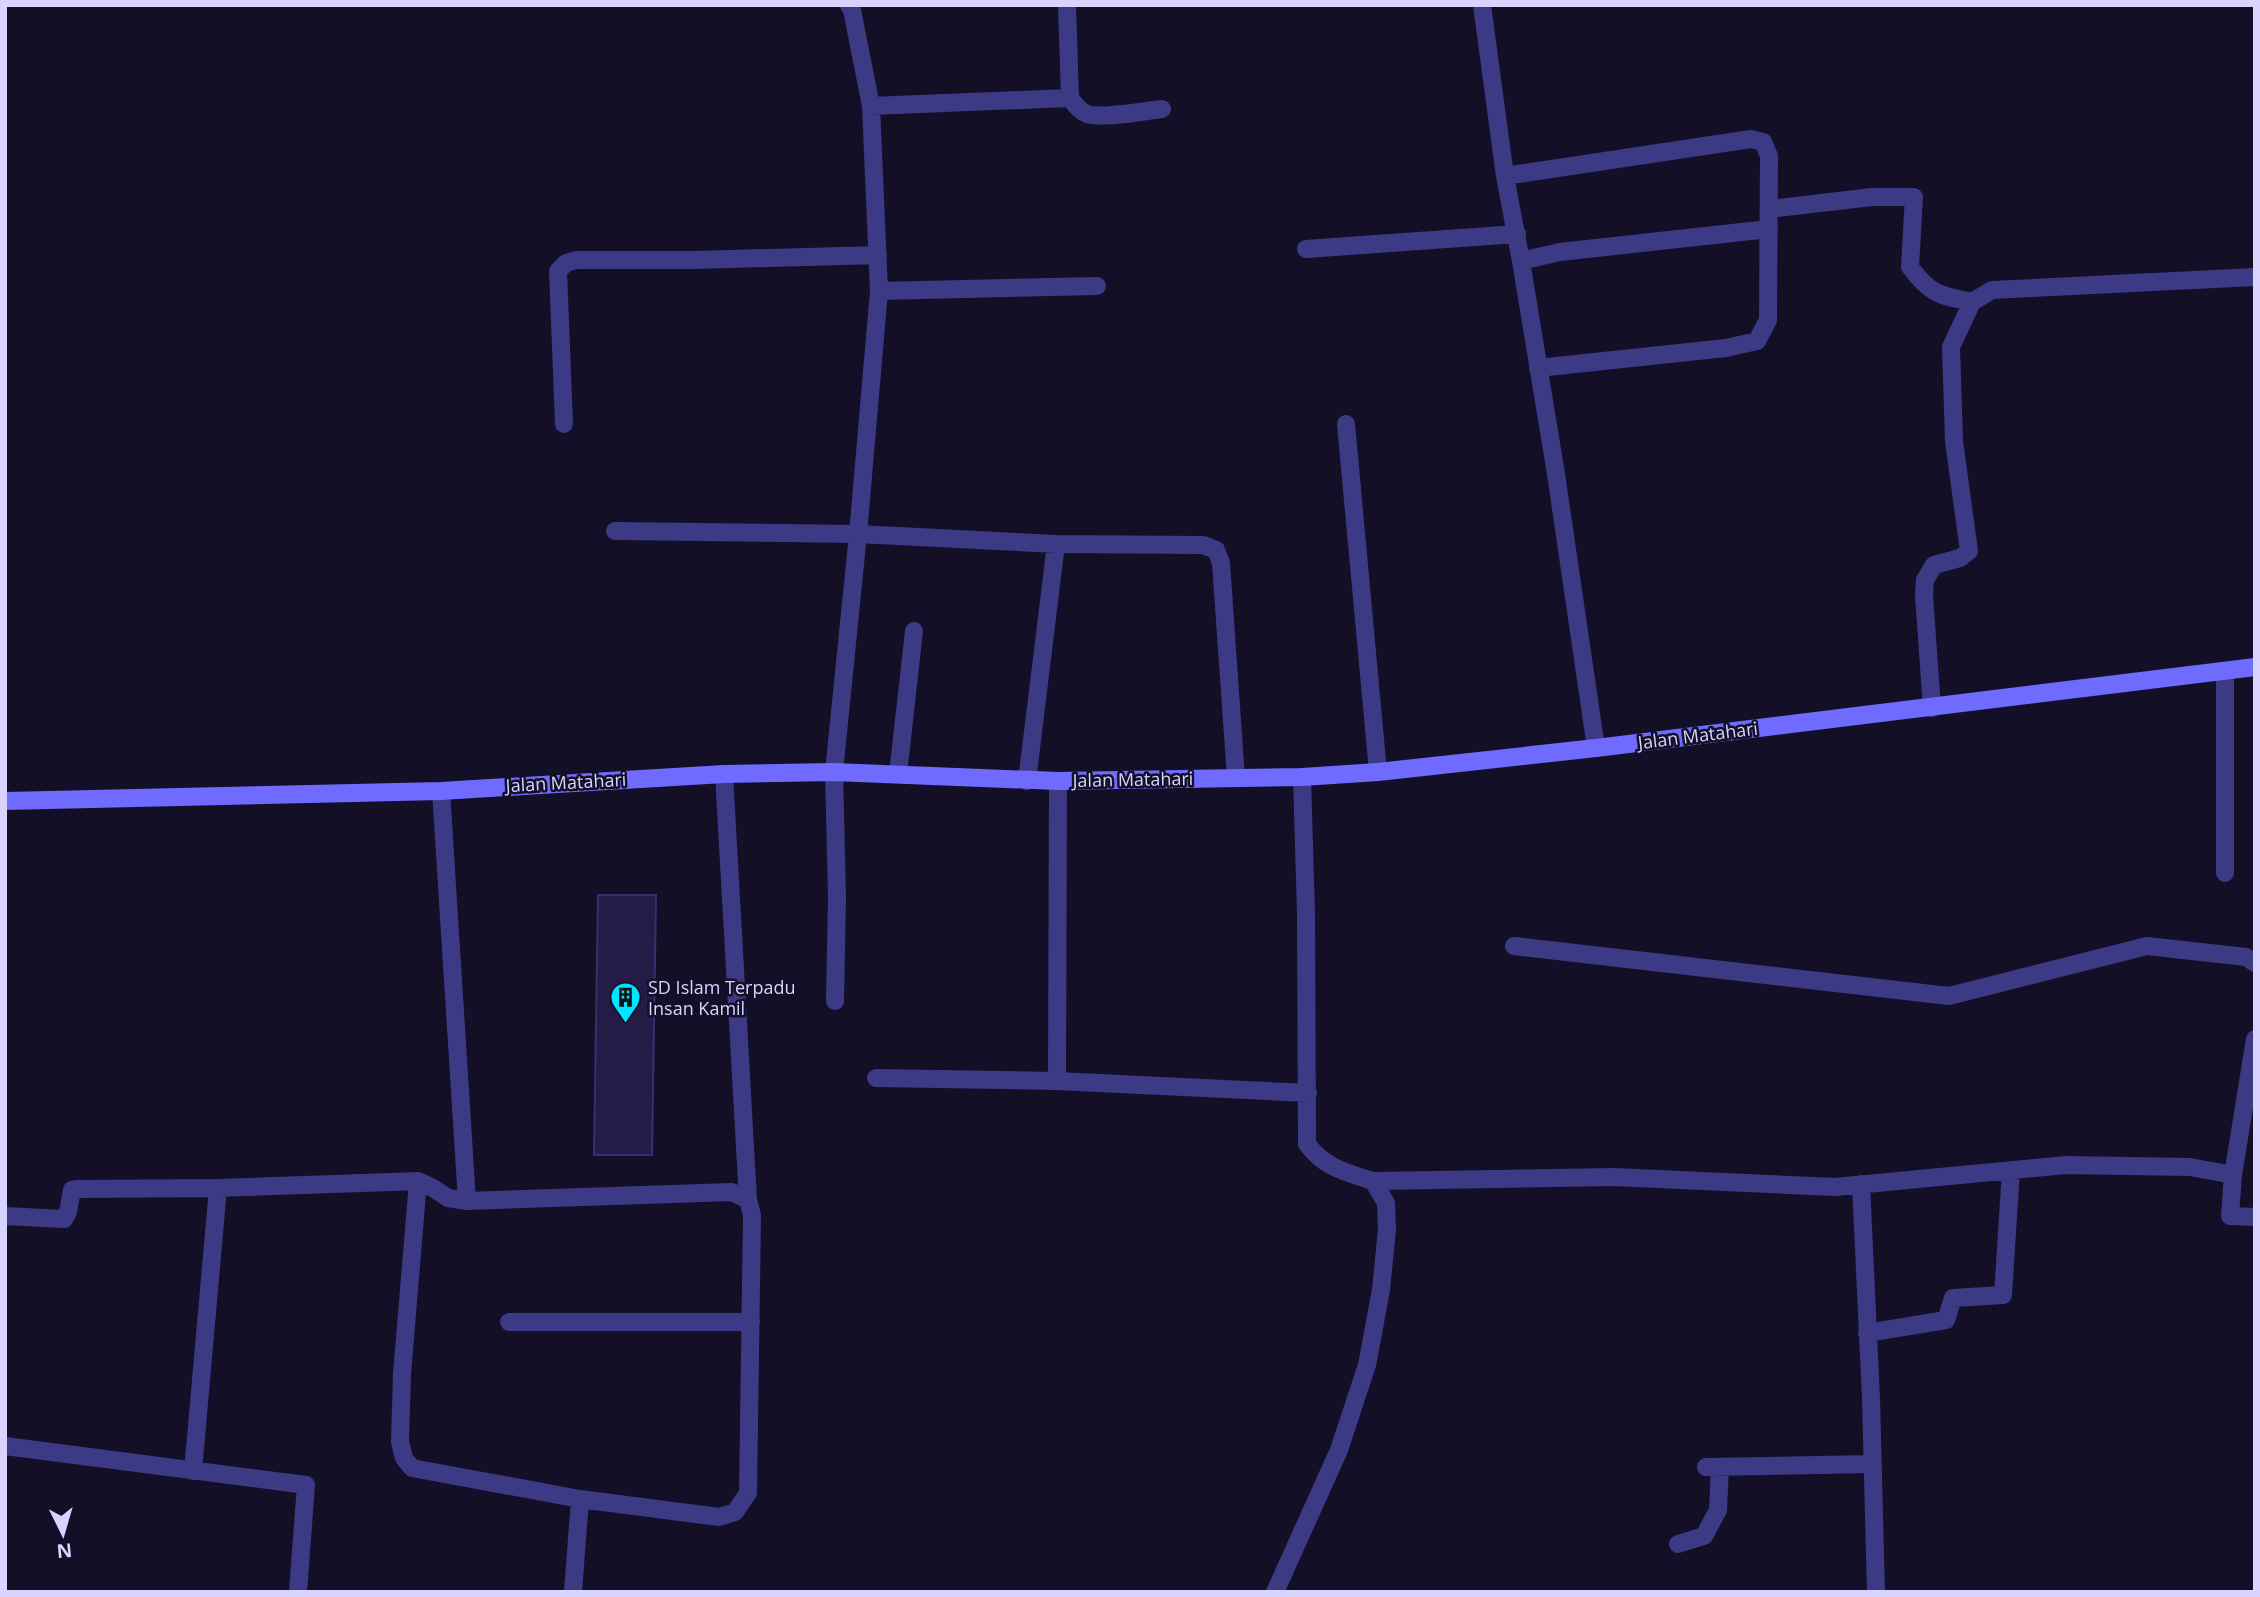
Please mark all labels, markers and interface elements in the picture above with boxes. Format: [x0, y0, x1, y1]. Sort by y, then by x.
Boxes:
street label: Jalan Matahari [1635, 716, 1759, 755]
street label: Jalan Matahari [1070, 766, 1194, 792]
street label: Jalan Matahari [503, 767, 627, 797]
place label: SD Islam Terpadu Insan Kamil [648, 975, 796, 1020]
building icon: SD Islam Terpadu Insan Kamil [608, 981, 642, 1025]
north arrow [28, 1499, 98, 1569]
text: N [56, 1537, 73, 1565]

